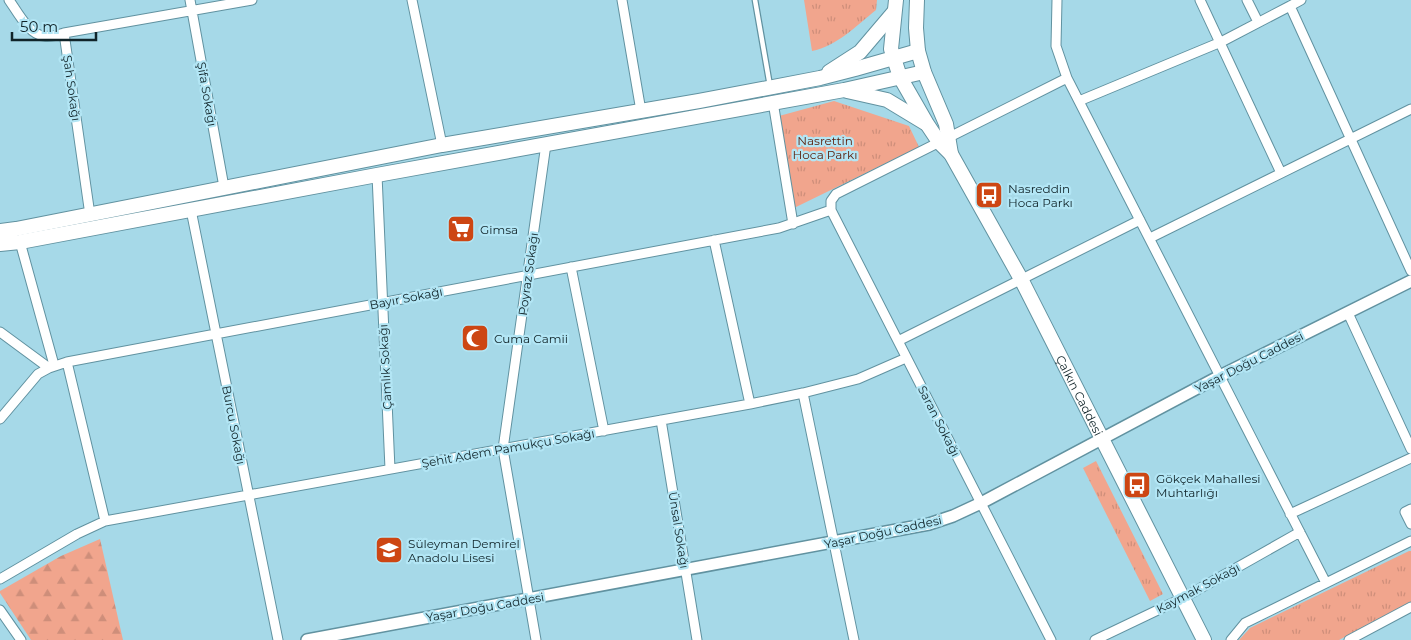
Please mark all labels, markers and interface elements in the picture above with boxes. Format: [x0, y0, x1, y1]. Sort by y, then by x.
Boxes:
scale bar [12, 10, 96, 42]
text: 50 m [20, 17, 58, 36]
street label: Şah Sokağı [60, 54, 84, 122]
street label: Şifa Sokağı [194, 61, 220, 127]
park label: Nasrettin Hoca Parkı [793, 133, 857, 162]
bus stop icon: Nasreddin Hoca Parkı [974, 180, 1004, 210]
place label: Nasreddin Hoca Parkı [1008, 181, 1073, 210]
supermarket icon: Gimsa [446, 214, 476, 244]
place label: Gimsa [480, 222, 518, 237]
street label: Poyraz Sokağı [515, 232, 541, 316]
street label: Bayır Sokağı [368, 284, 444, 312]
mosque icon: Cuma Camii [460, 323, 490, 353]
street label: Çamlık Sokağı [375, 324, 395, 410]
street label: Yaşar Doğu Caddesi [1192, 328, 1306, 396]
place label: Cuma Camii [494, 331, 568, 346]
street label: Çalkın Caddesi [1053, 352, 1107, 438]
street label: Saran Sokağı [915, 383, 963, 459]
street label: Burcu Sokağı [219, 384, 249, 466]
street label: Şehit Adem Pamukçu Sokağı [420, 425, 596, 471]
bus stop icon: Gökçek Mahallesi Muhtarlığı [1122, 470, 1152, 500]
place label: Gökçek Mahallesi Muhtarlığı [1156, 471, 1260, 500]
street label: Ünsal Sokağı [666, 491, 692, 569]
street label: Yaşar Doğu Caddesi [823, 512, 943, 552]
school or university icon: Süleyman Demirel Anadolu Lisesi [374, 535, 404, 565]
place label: Süleyman Demirel Anadolu Lisesi [408, 536, 520, 565]
street label: Kaymak Sokağı [1154, 560, 1242, 616]
street label: Yaşar Doğu Caddesi [425, 589, 545, 625]

